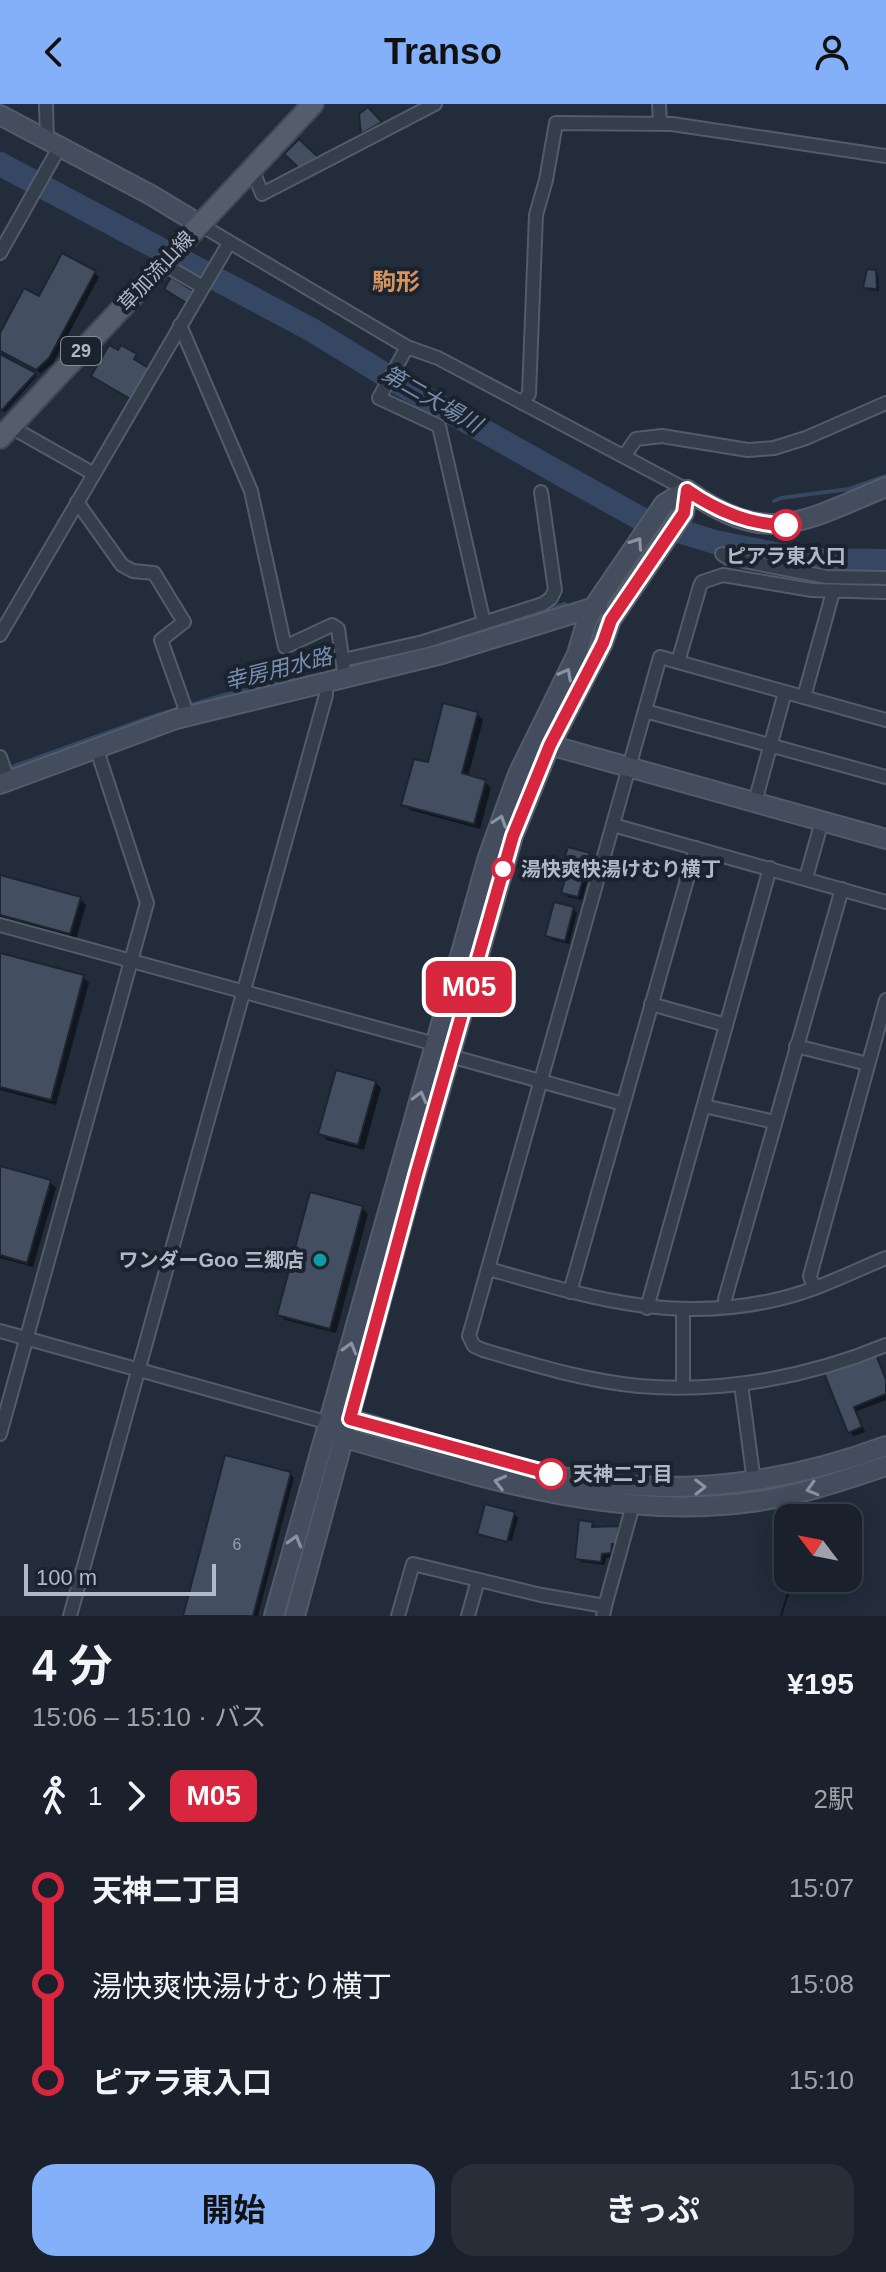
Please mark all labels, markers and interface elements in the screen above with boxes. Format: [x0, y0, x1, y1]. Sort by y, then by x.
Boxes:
icon: back [32, 30, 76, 74]
icon: person [810, 30, 854, 74]
text: Transo [384, 31, 502, 72]
street label: 草加流山線 [114, 227, 198, 315]
district label: 駒形 [372, 268, 420, 295]
road number: 29 [61, 337, 101, 365]
water label: 第二大場川 [378, 361, 488, 438]
marker: ピアラ東入口 [771, 510, 801, 540]
one-way arrow [627, 537, 642, 551]
place label: ピアラ東入口 [726, 545, 846, 567]
water label: 幸房用水路 [222, 643, 336, 694]
one-way arrow [557, 667, 572, 682]
one-way arrow [491, 814, 507, 828]
marker: 湯快爽快湯けむり横丁 [492, 858, 514, 880]
place label: 湯快爽快湯けむり横丁 [521, 858, 721, 880]
line badge: M05 [423, 961, 515, 1013]
text: M05 [442, 971, 496, 1002]
one-way arrow [411, 1091, 428, 1105]
place label: ワンダーGoo 三郷店 [118, 1249, 304, 1271]
marker: ワンダーGoo 三郷店 [311, 1251, 329, 1269]
one-way arrow [341, 1341, 357, 1355]
marker: 天神二丁目 [536, 1459, 566, 1489]
place label: 天神二丁目 [573, 1463, 673, 1485]
one-way arrow [493, 1474, 507, 1491]
one-way arrow [694, 1478, 707, 1496]
one-way arrow [805, 1480, 819, 1496]
north arrow [774, 1504, 862, 1592]
map controls [774, 1504, 862, 1592]
one-way arrow [286, 1534, 303, 1548]
house number: 6 [233, 1536, 242, 1553]
scale bar [24, 1560, 216, 1596]
text: 100 m [36, 1565, 97, 1590]
text: 4 分 [32, 1641, 113, 1690]
text: ¥195 [787, 1667, 854, 1700]
text: 15:06 – 15:10 · バス [32, 1702, 266, 1732]
icon: walk [32, 1774, 76, 1818]
icon: forward [114, 1774, 158, 1818]
text: M05 [186, 1780, 241, 1811]
text: 1 [88, 1781, 102, 1811]
text: 2駅 [814, 1784, 854, 1814]
text: 15:07 [789, 1873, 854, 1903]
text: 天神二丁目 [92, 1874, 242, 1907]
text: 15:08 [789, 1969, 854, 1999]
text: 湯快爽快湯けむり横丁 [92, 1970, 392, 2003]
text: 15:10 [789, 2065, 854, 2095]
text: ピアラ東入口 [92, 2066, 272, 2099]
button: 開始 [32, 2164, 435, 2256]
button: きっぷ [451, 2164, 854, 2256]

